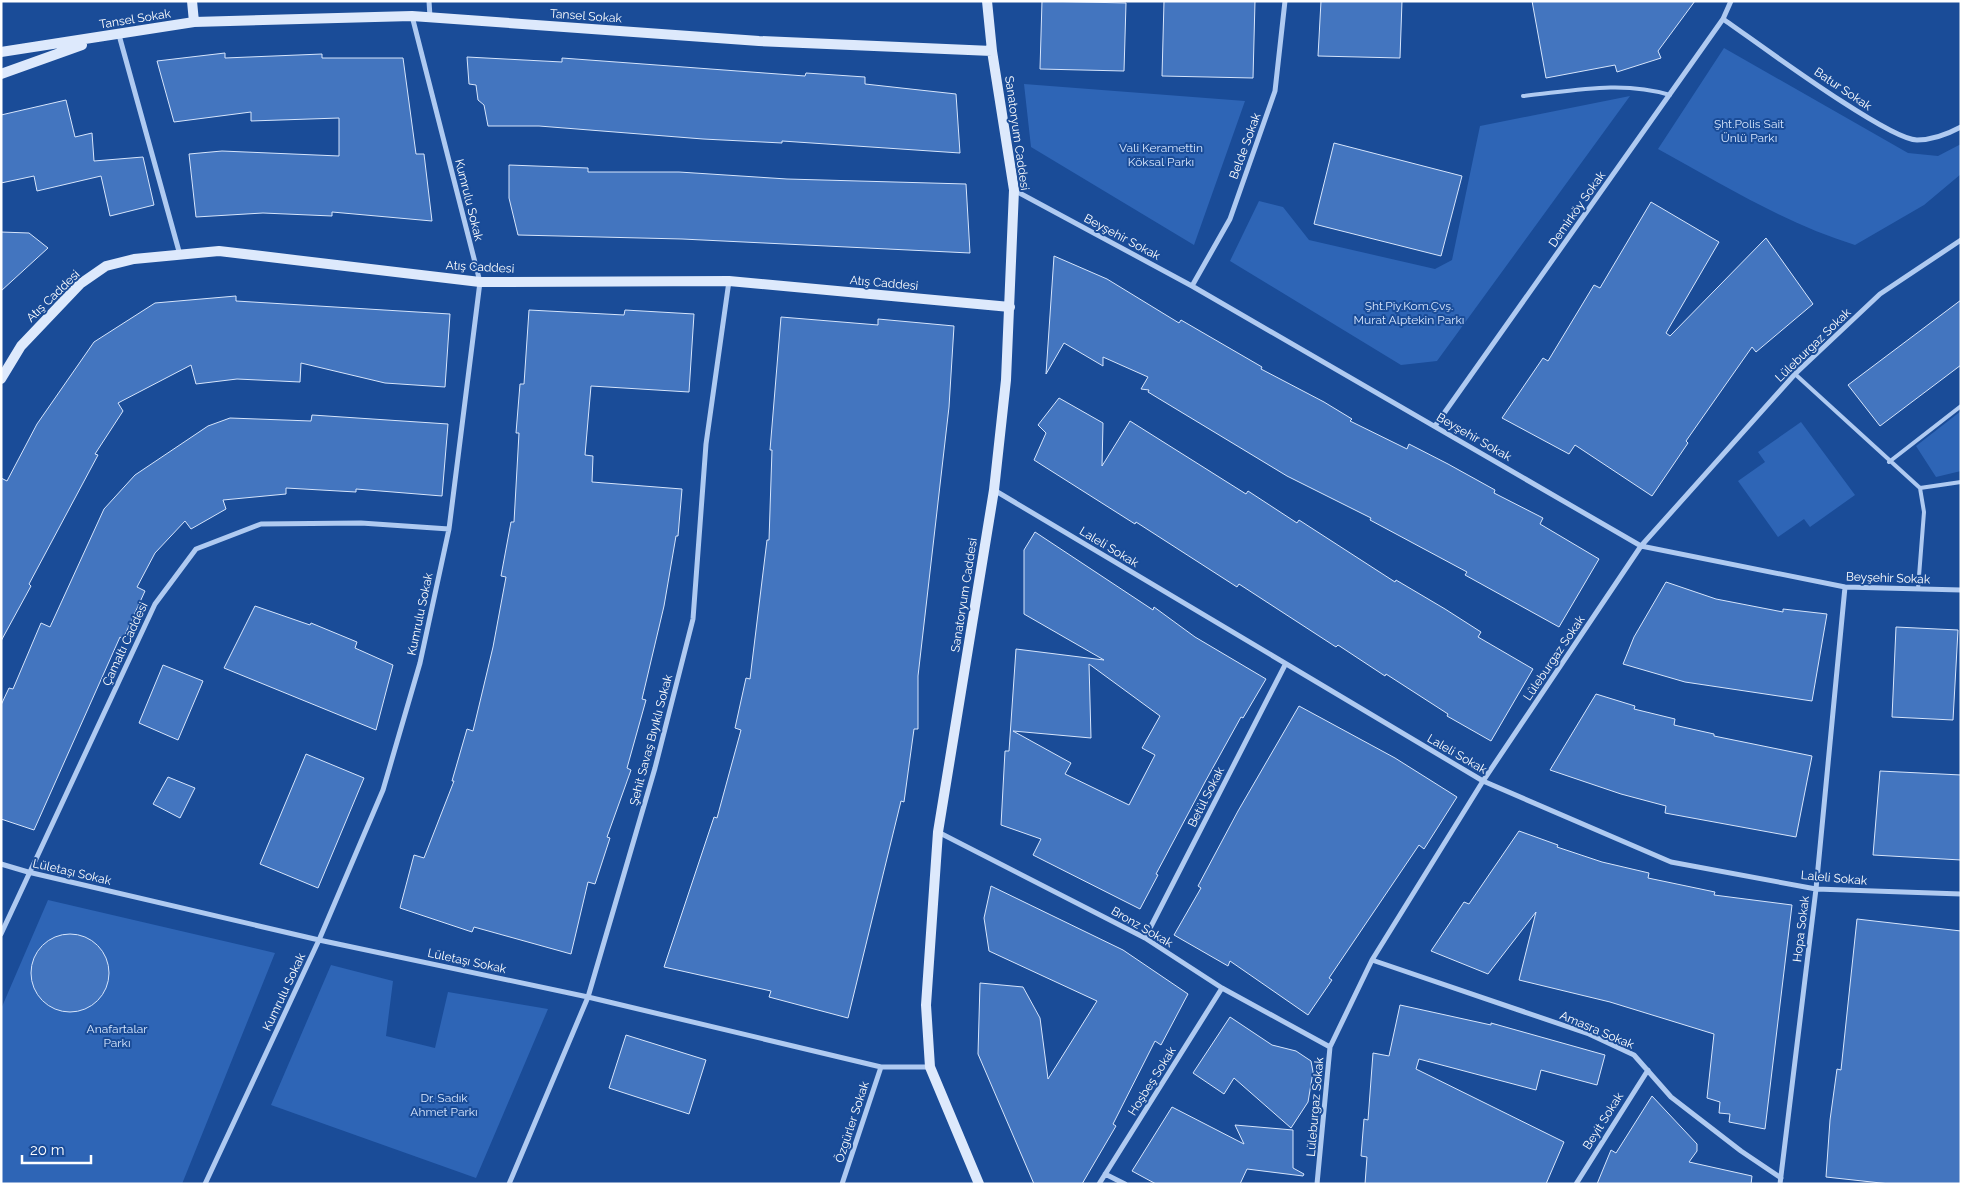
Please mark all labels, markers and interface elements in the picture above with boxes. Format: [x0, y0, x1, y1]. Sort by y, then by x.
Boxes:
street label: Tansel Sokak [98, 6, 172, 32]
street label: Tansel Sokak [550, 7, 623, 26]
street label: Batur Sokak [1812, 65, 1875, 114]
street label: Sanatoryum Caddesi [1002, 75, 1032, 191]
street label: Belde Sokak [1227, 110, 1264, 181]
park label: Şht.Polis Sait Ünlü Parkı [1714, 117, 1784, 145]
park label: Vali Keramettin Köksal Parkı [1119, 141, 1203, 169]
street label: Kumrulu Sokak [452, 157, 486, 243]
street label: Demirköy Sokak [1546, 168, 1609, 250]
street label: Beyşehir Sokak [1081, 211, 1163, 263]
street label: Atış Caddesi [445, 258, 515, 276]
street label: Atış Caddesi [23, 267, 83, 325]
street label: Atış Caddesi [849, 273, 919, 293]
park label: Şht.Piy.Kom.Çvş. Murat Alptekin Parkı [1354, 299, 1464, 327]
street label: Lüleburgaz Sokak [1772, 305, 1854, 385]
street label: Beyşehir Sokak [1434, 410, 1515, 464]
street label: Laleli Sokak [1077, 524, 1142, 570]
street label: Sanatoryum Caddesi [948, 537, 980, 653]
street label: Beyşehir Sokak [1846, 570, 1931, 586]
street label: Kumrulu Sokak [404, 571, 436, 657]
street label: Çamaltı Caddesi [100, 600, 150, 688]
street label: Lüleburgaz Sokak [1520, 612, 1588, 703]
street label: Şehit Savaş Bıyıklı Sokak [627, 672, 675, 807]
street label: Laleli Sokak [1425, 731, 1490, 777]
street label: Betül Sokak [1185, 764, 1227, 829]
street label: Lületaşı Sokak [31, 856, 113, 888]
street label: Laleli Sokak [1800, 868, 1868, 888]
street label: Hopa Sokak [1790, 894, 1812, 963]
street label: Bronz Sokak [1109, 904, 1176, 951]
street label: Lületaşı Sokak [426, 946, 508, 976]
street label: Kumrulu Sokak [260, 950, 308, 1033]
street label: Amasra Sokak [1558, 1008, 1637, 1052]
park label: Anafartalar Parkı [87, 1022, 148, 1050]
street label: Hoşbeş Sokak [1125, 1043, 1179, 1118]
street label: Lüleburgaz Sokak [1304, 1056, 1326, 1157]
street label: Özgürler Sokak [832, 1079, 872, 1164]
street label: Beyit Sokak [1580, 1089, 1626, 1152]
park label: Dr. Sadık Ahmet Parkı [410, 1091, 478, 1119]
scale bar [22, 1132, 91, 1164]
text: 20 m [30, 1141, 65, 1159]

